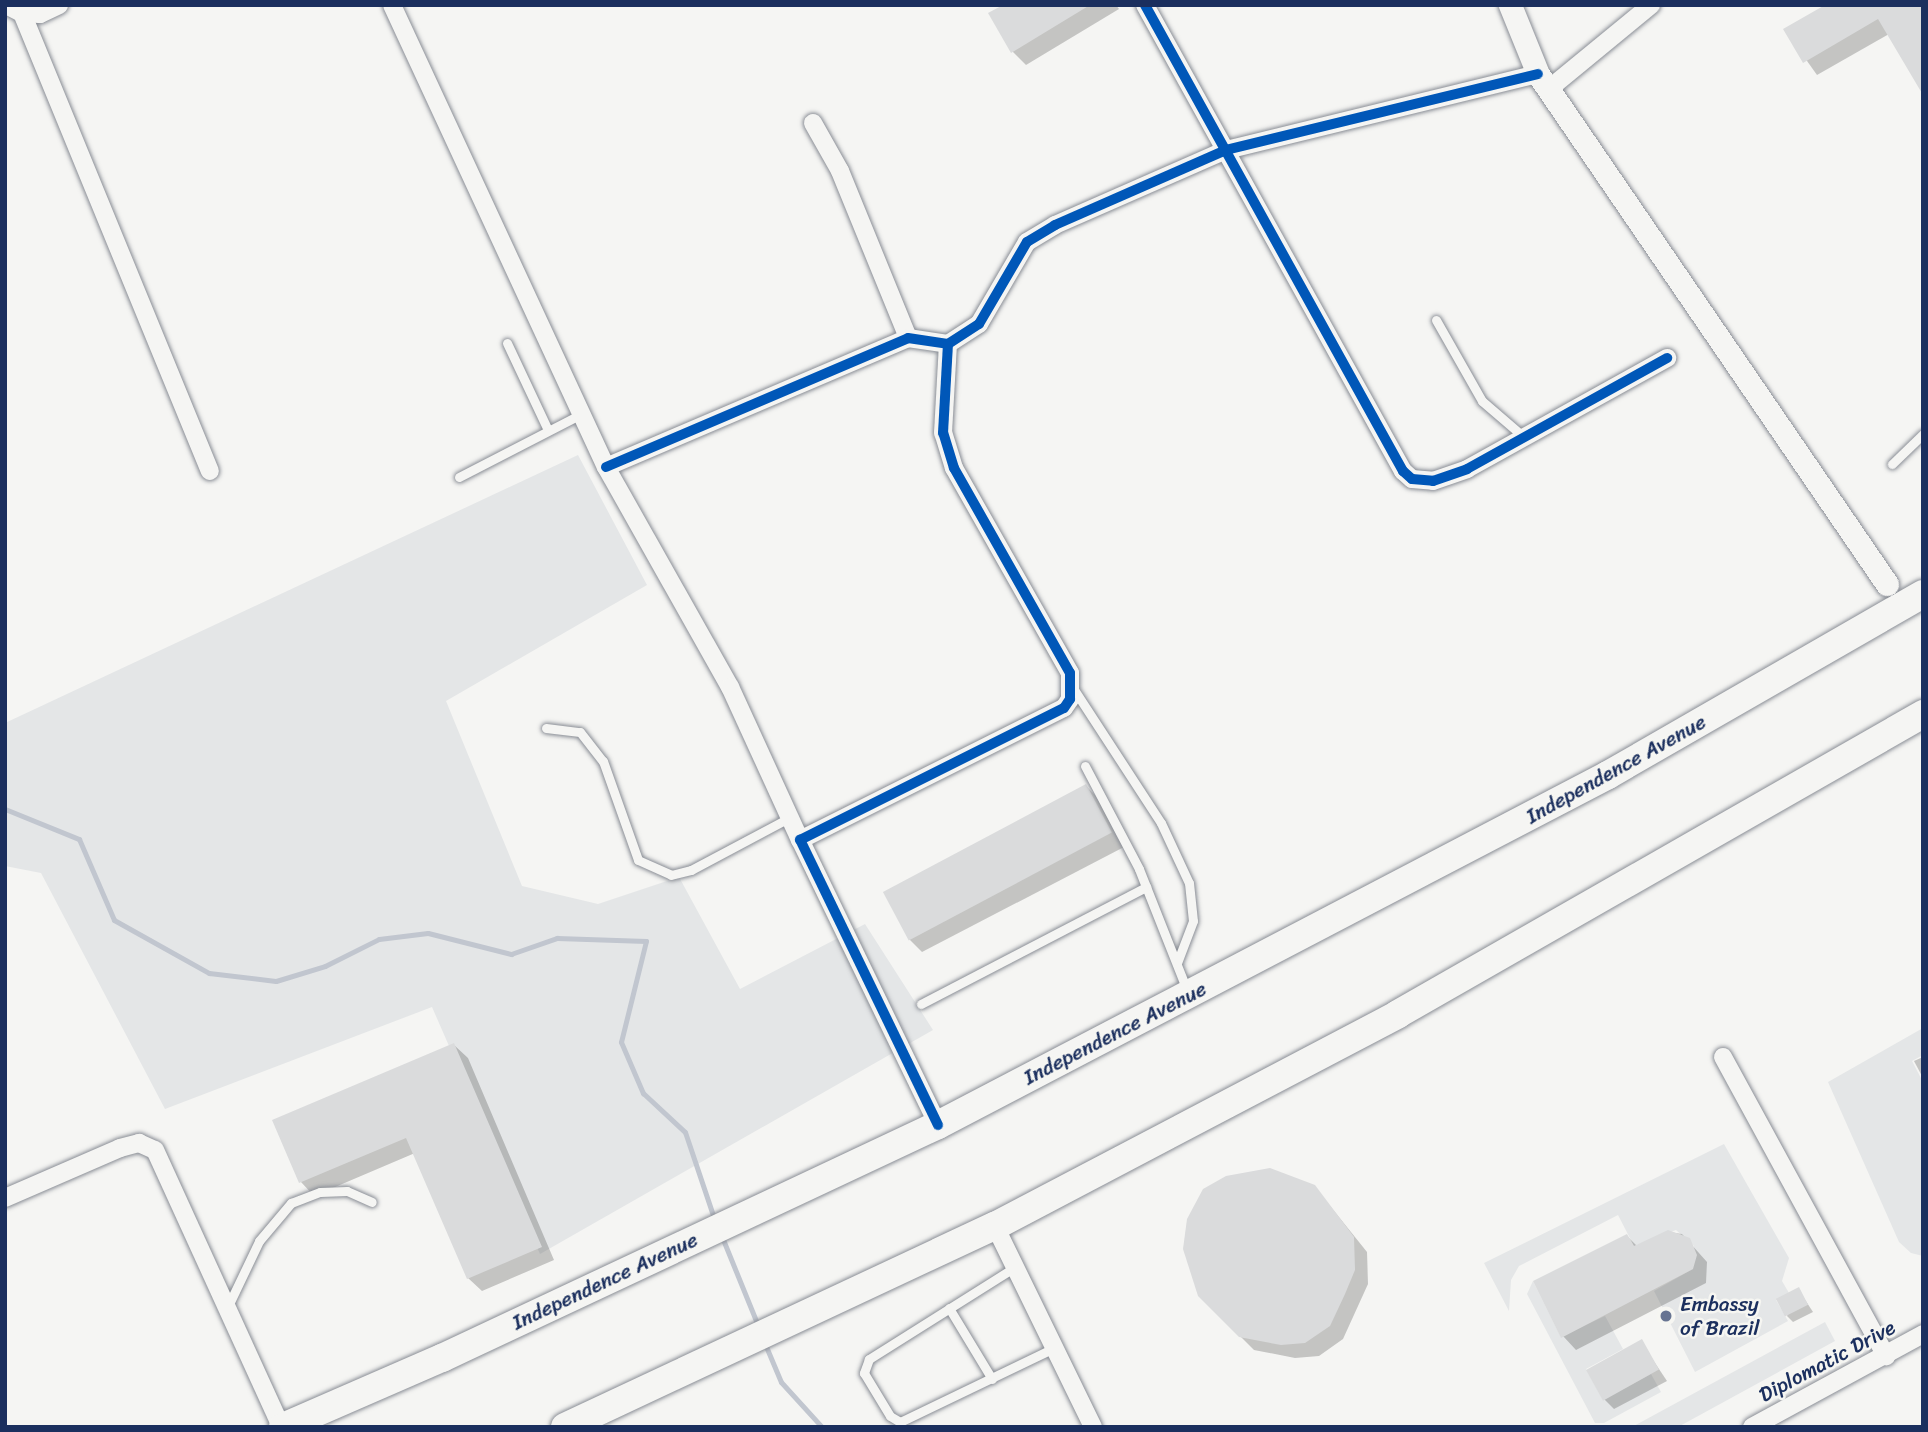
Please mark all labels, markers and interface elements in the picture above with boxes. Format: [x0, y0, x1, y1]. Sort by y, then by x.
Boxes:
street label: Independence Avenue [1522, 709, 1710, 829]
street label: Independence Avenue [1020, 976, 1210, 1090]
street label: Independence Avenue [509, 1227, 701, 1335]
place label: Embassy of Brazil [1680, 1291, 1760, 1341]
marker: Embassy of Brazil [1658, 1308, 1674, 1324]
street label: Diplomatic Drive [1754, 1314, 1900, 1408]

